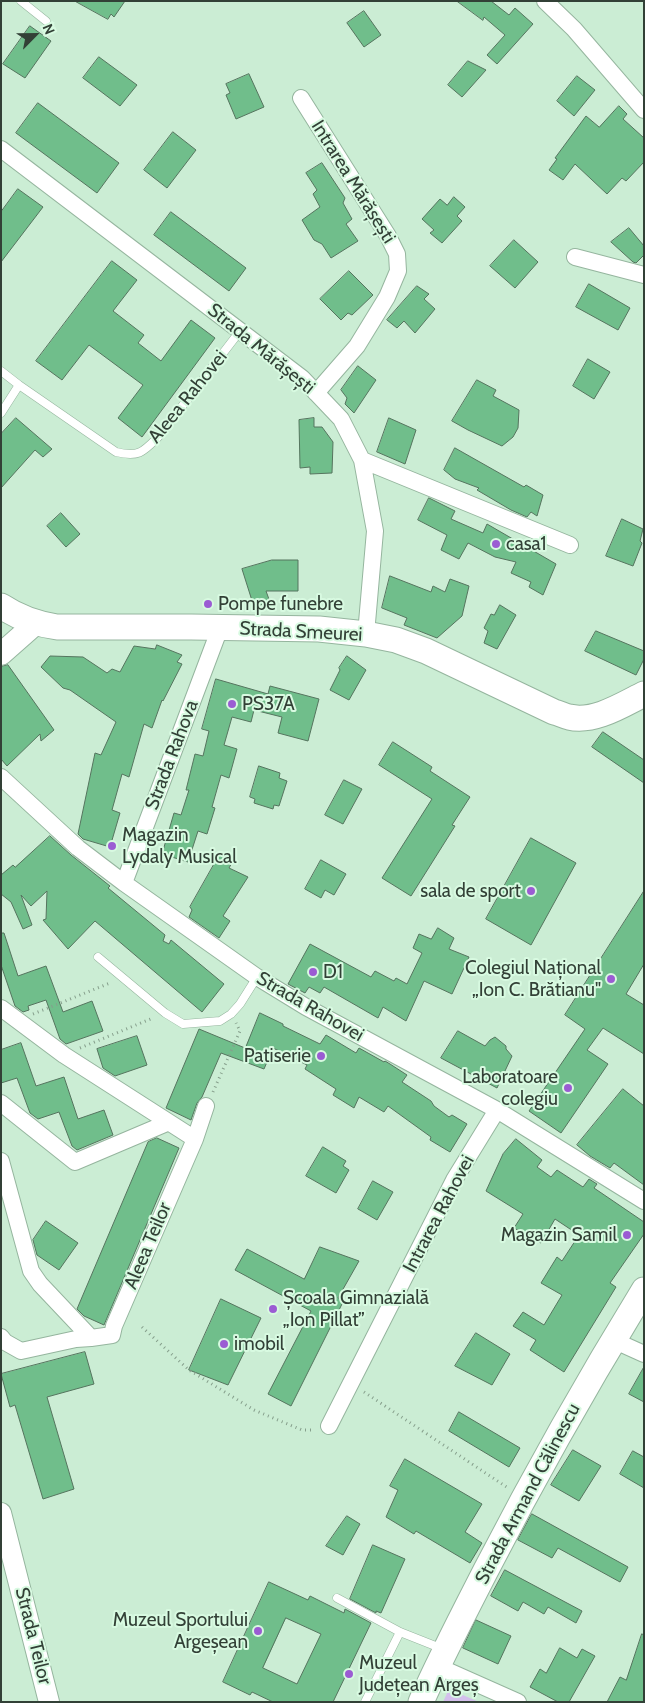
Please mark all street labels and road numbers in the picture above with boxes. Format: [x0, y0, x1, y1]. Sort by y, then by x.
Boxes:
street label: Intrarea Mărășești [306, 116, 400, 248]
street label: Strada Mărășești [203, 299, 319, 399]
street label: Aleea Rahovei [144, 346, 232, 448]
street label: Strada Smeurei [239, 617, 363, 647]
street label: Strada Rahova [141, 697, 203, 813]
street label: Strada Rahovei [252, 967, 368, 1047]
street label: Intrarea Rahovei [399, 1152, 479, 1276]
street label: Aleea Teilor [120, 1199, 176, 1293]
street label: Strada Armand Călinescu [471, 1400, 585, 1588]
street label: Strada Teilor [10, 1585, 56, 1687]

